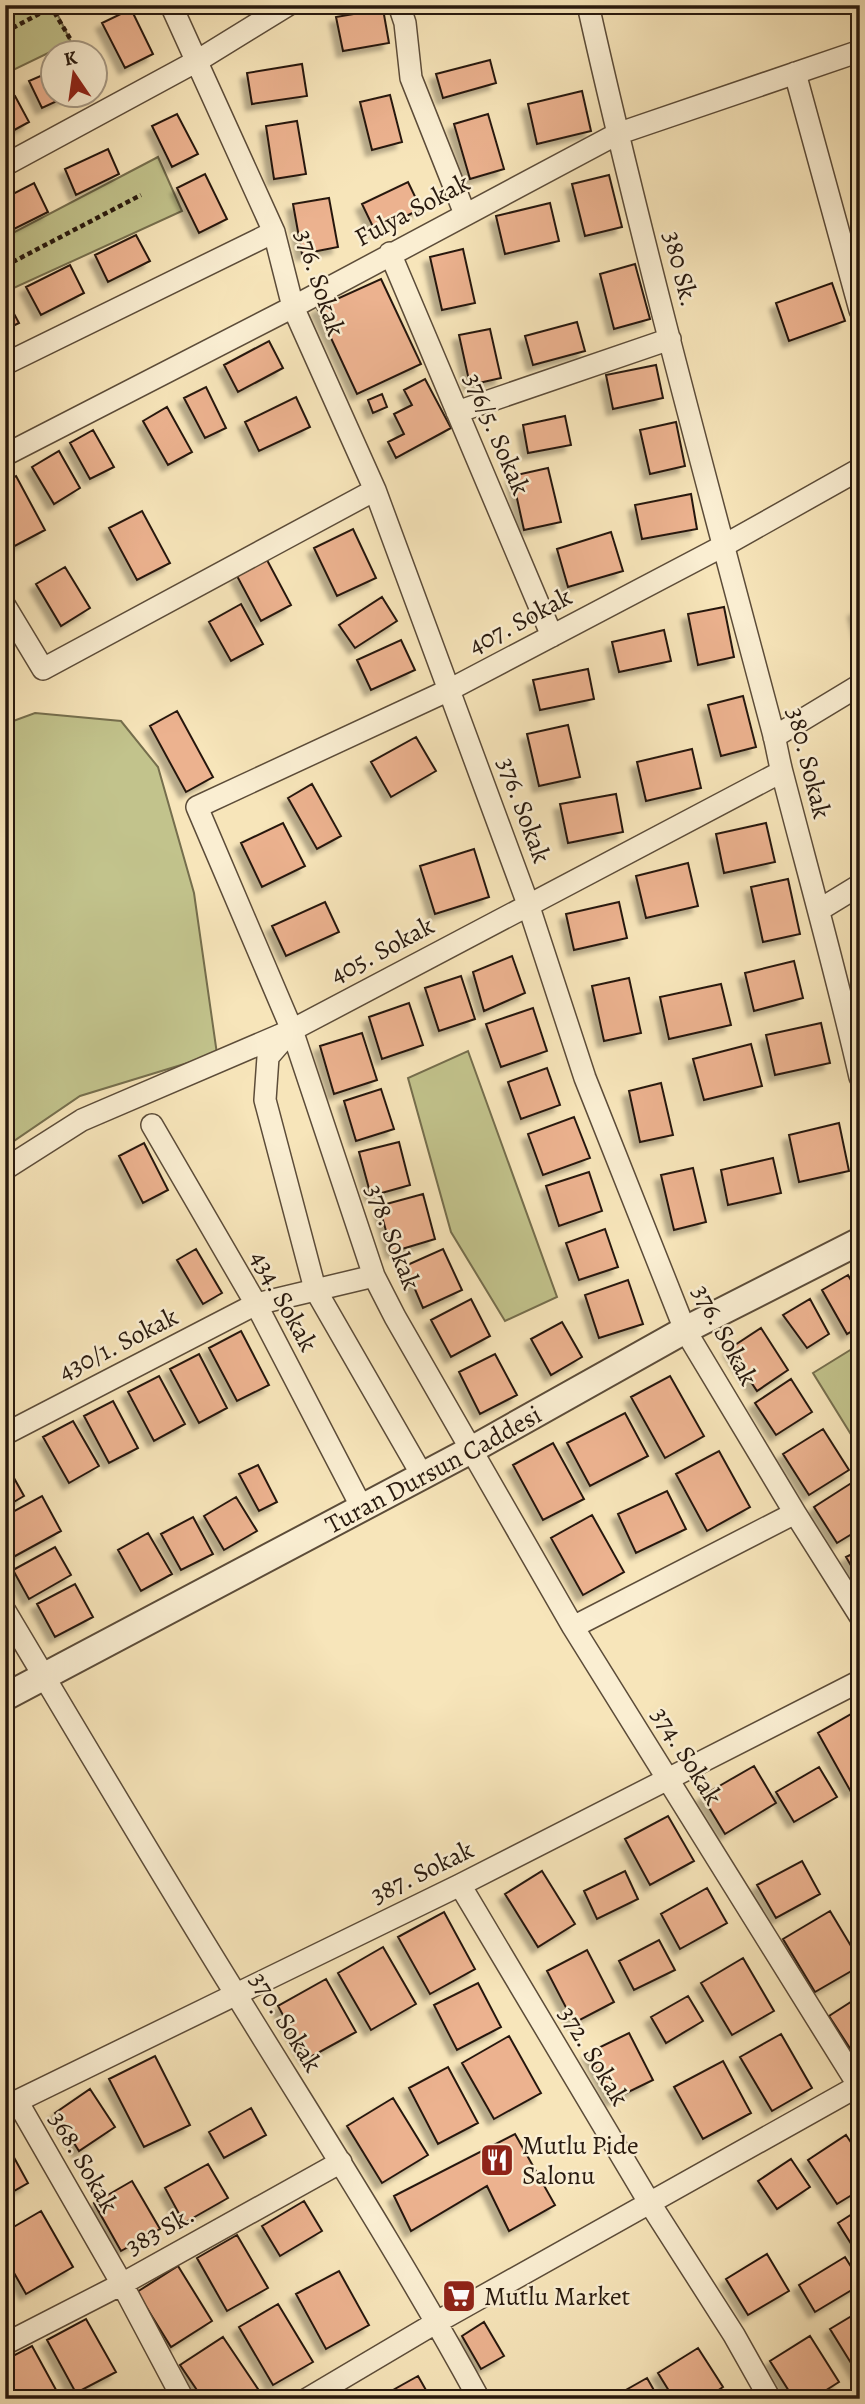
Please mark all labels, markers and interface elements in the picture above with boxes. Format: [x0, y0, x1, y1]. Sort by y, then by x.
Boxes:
north arrow [38, 38, 108, 108]
text: K [61, 44, 80, 72]
street label: Fulya Sokak [348, 165, 476, 255]
street label: 376. Sokak [286, 225, 354, 341]
street label: 380 Sk. [655, 228, 707, 310]
street label: 376/5. Sokak [456, 367, 538, 501]
street label: 407. Sokak [462, 579, 578, 663]
street label: 380. Sokak [778, 704, 840, 822]
street label: 376. Sokak [489, 752, 559, 868]
street label: 405. Sokak [324, 908, 440, 992]
street label: 378. Sokak [357, 1179, 429, 1295]
street label: 434. Sokak [242, 1244, 326, 1358]
street label: 376. Sokak [684, 1278, 766, 1392]
street label: 430/1. Sokak [52, 1299, 184, 1389]
street label: Turan Dursun Caddesi [319, 1397, 548, 1542]
street label: 374. Sokak [643, 1700, 731, 1812]
street label: 387. Sokak [365, 1832, 479, 1912]
street label: 370. Sokak [242, 1965, 331, 2079]
street label: 372. Sokak [551, 2000, 637, 2112]
street label: 368. Sokak [41, 2105, 127, 2219]
place label: Mutlu Pide Salonu [522, 2128, 639, 2193]
restaurant icon: Mutlu Pide Salonu [478, 2141, 516, 2179]
street label: 383 Sk. [119, 2197, 201, 2263]
supermarket icon: Mutlu Market [440, 2277, 478, 2315]
place label: Mutlu Market [484, 2279, 631, 2314]

